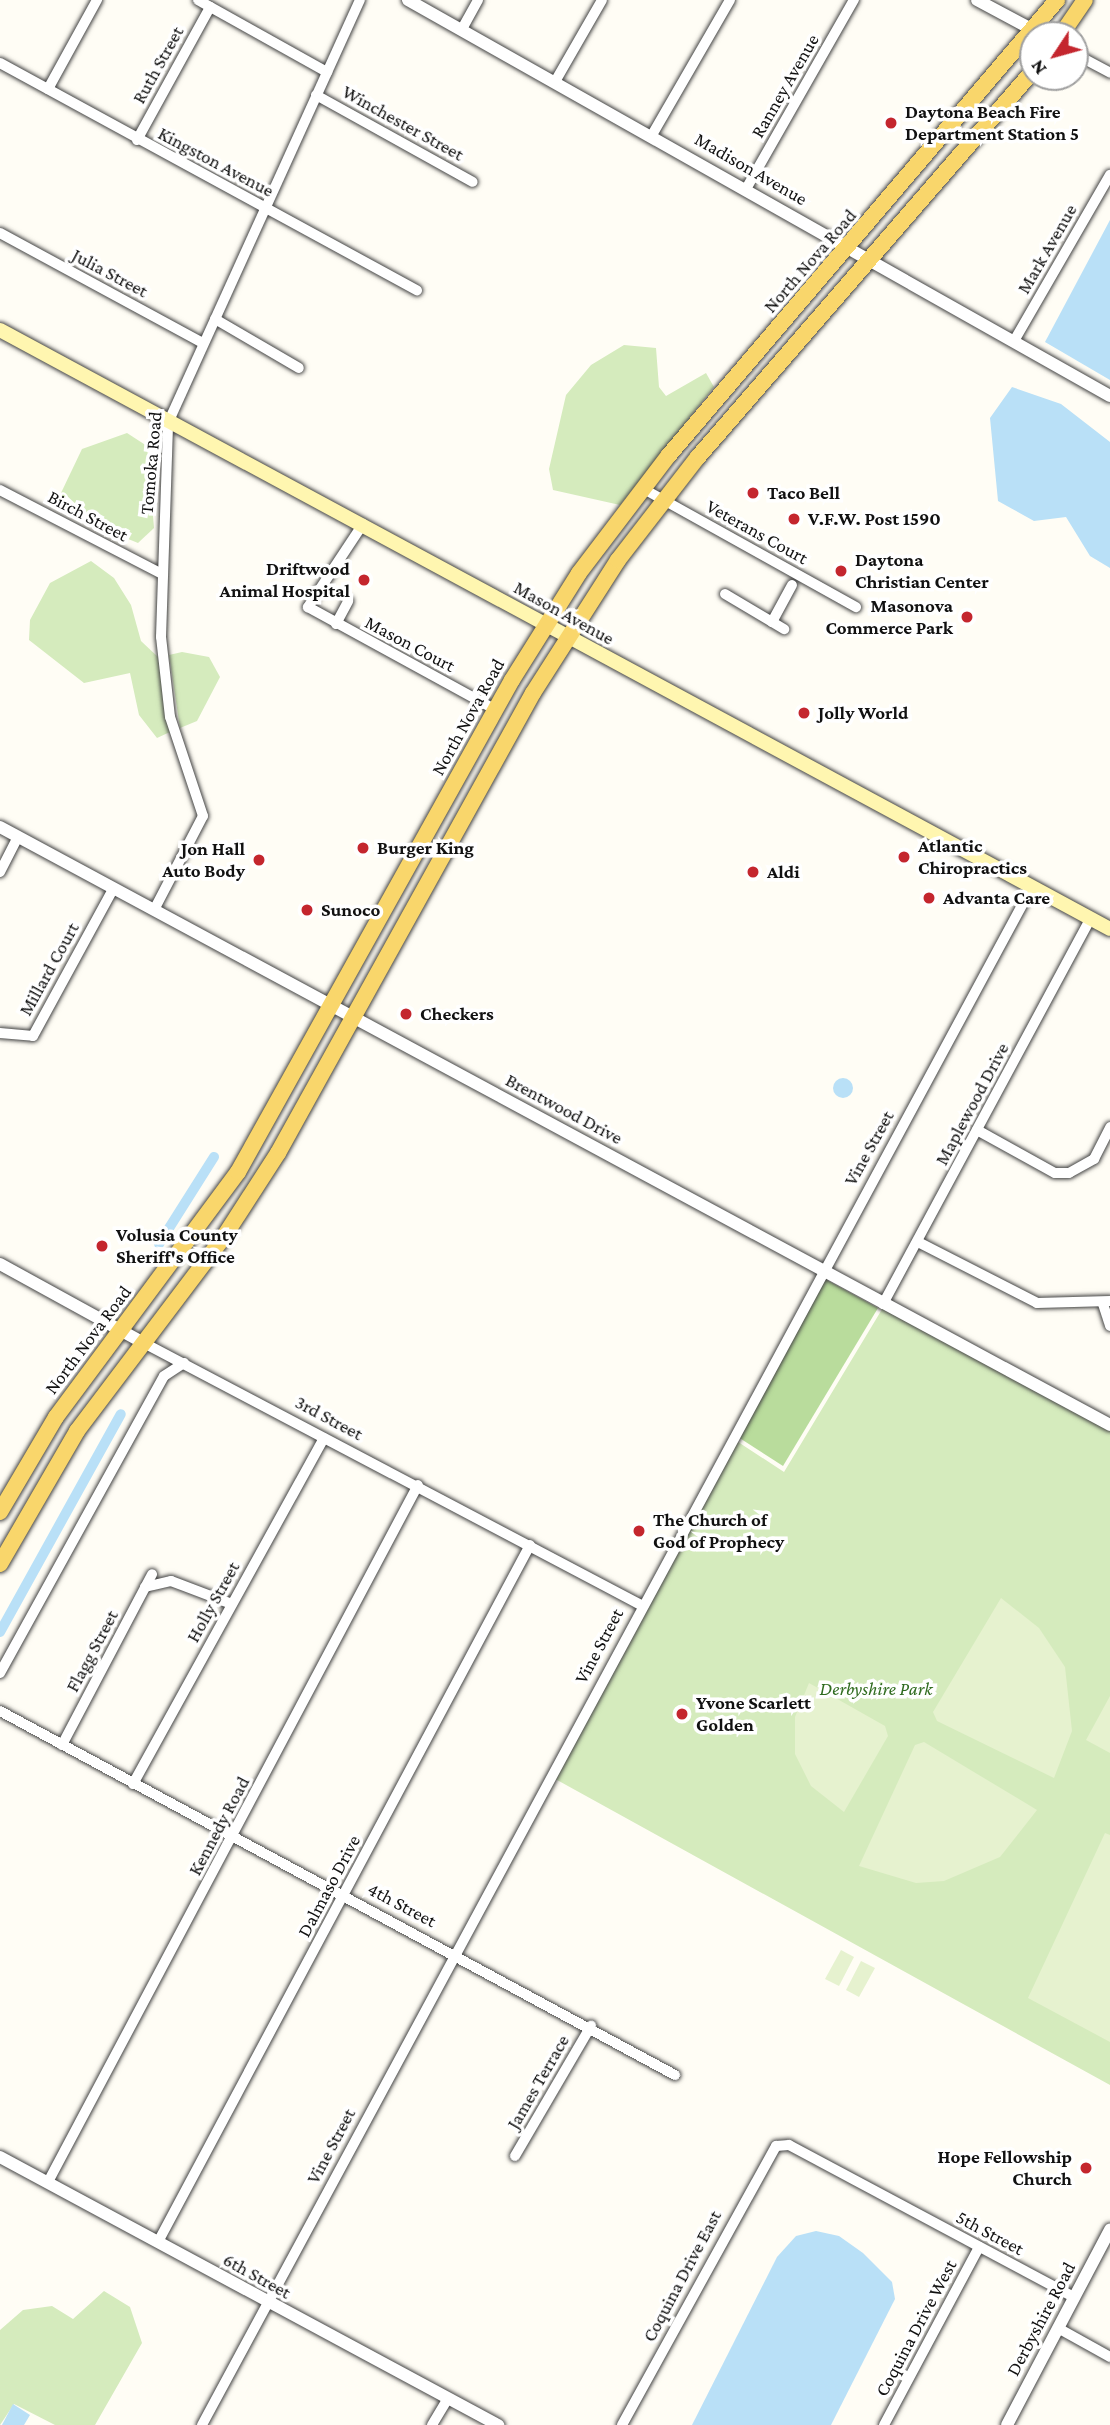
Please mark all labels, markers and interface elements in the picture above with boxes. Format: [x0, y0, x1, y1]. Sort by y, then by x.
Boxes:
north arrow [1019, 21, 1089, 91]
street label: Ruth Street [127, 22, 189, 108]
street label: Ranney Avenue [746, 30, 824, 142]
text: N [1026, 56, 1051, 79]
street label: Winchester Street [338, 80, 468, 166]
place label: Daytona Beach Fire Department Station 5 [905, 101, 1079, 145]
marker: Daytona Beach Fire Department Station 5 [883, 115, 899, 131]
street label: Kingston Avenue [154, 122, 278, 202]
street label: Madison Avenue [691, 128, 811, 210]
street label: Mark Avenue [1012, 200, 1082, 298]
street label: North Nova Road [759, 205, 861, 317]
street label: Julia Street [68, 244, 152, 302]
street label: Tomoka Road [135, 410, 167, 516]
place label: Taco Bell [767, 482, 840, 504]
street label: Birch Street [44, 485, 132, 547]
marker: Taco Bell [745, 485, 761, 501]
street label: Veterans Court [702, 495, 812, 569]
place label: V.F.W. Post 1590 [808, 508, 941, 530]
marker: V.F.W. Post 1590 [786, 511, 802, 527]
place label: Daytona Christian Center [855, 549, 989, 593]
place label: Driftwood Animal Hospital [220, 558, 350, 602]
marker: Daytona Christian Center [833, 563, 849, 579]
marker: Driftwood Animal Hospital [356, 572, 372, 588]
street label: Mason Avenue [510, 576, 618, 650]
place label: Masonova Commerce Park [825, 595, 953, 639]
marker: Masonova Commerce Park [959, 609, 975, 625]
street label: Mason Court [361, 611, 459, 677]
street label: North Nova Road [427, 655, 509, 779]
place label: Jolly World [818, 702, 908, 724]
marker: Jolly World [796, 705, 812, 721]
place label: Atlantic Chiropractics [918, 835, 1027, 879]
place label: Burger King [377, 837, 474, 859]
place label: Jon Hall Auto Body [162, 838, 245, 882]
marker: Burger King [355, 840, 371, 856]
marker: Atlantic Chiropractics [896, 849, 912, 865]
marker: Jon Hall Auto Body [251, 852, 267, 868]
place label: Aldi [767, 861, 800, 883]
marker: Aldi [745, 864, 761, 880]
place label: Advanta Care [943, 887, 1050, 909]
marker: Advanta Care [921, 890, 937, 906]
place label: Sunoco [321, 899, 380, 921]
marker: Sunoco [299, 902, 315, 918]
street label: Millard Court [14, 918, 84, 1020]
place label: Checkers [420, 1003, 494, 1025]
marker: Checkers [398, 1006, 414, 1022]
street label: Maplewood Drive [930, 1039, 1014, 1169]
street label: Brentwood Drive [502, 1069, 626, 1149]
street label: Vine Street [839, 1107, 899, 1189]
place label: Volusia County Sheriff's Office [116, 1224, 238, 1268]
marker: Volusia County Sheriff's Office [94, 1238, 110, 1254]
street label: North Nova Road [40, 1281, 136, 1399]
street label: 3rd Street [291, 1391, 367, 1445]
place label: The Church of God of Prophecy [653, 1509, 784, 1553]
marker: The Church of God of Prophecy [631, 1523, 647, 1539]
street label: Holly Street [182, 1558, 244, 1646]
street label: Vine Street [570, 1604, 628, 1688]
street label: Flagg Street [61, 1606, 123, 1696]
park label: Derbyshire Park [820, 1678, 932, 1700]
place label: Yvone Scarlett Golden [696, 1692, 811, 1736]
marker: Yvone Scarlett Golden [674, 1706, 690, 1722]
street label: Kennedy Road [183, 1773, 255, 1879]
street label: Dalmaso Drive [293, 1831, 365, 1941]
street label: 4th Street [364, 1877, 440, 1933]
street label: James Terrace [502, 2031, 574, 2133]
street label: Vine Street [302, 2104, 360, 2188]
place label: Hope Fellowship Church [938, 2146, 1072, 2190]
marker: Hope Fellowship Church [1078, 2160, 1094, 2176]
street label: Coquina Drive East [638, 2206, 726, 2346]
street label: 5th Street [952, 2206, 1028, 2260]
street label: 6th Street [219, 2248, 295, 2304]
street label: Coquina Drive West [870, 2256, 962, 2400]
street label: Derbyshire Road [1001, 2258, 1081, 2380]

